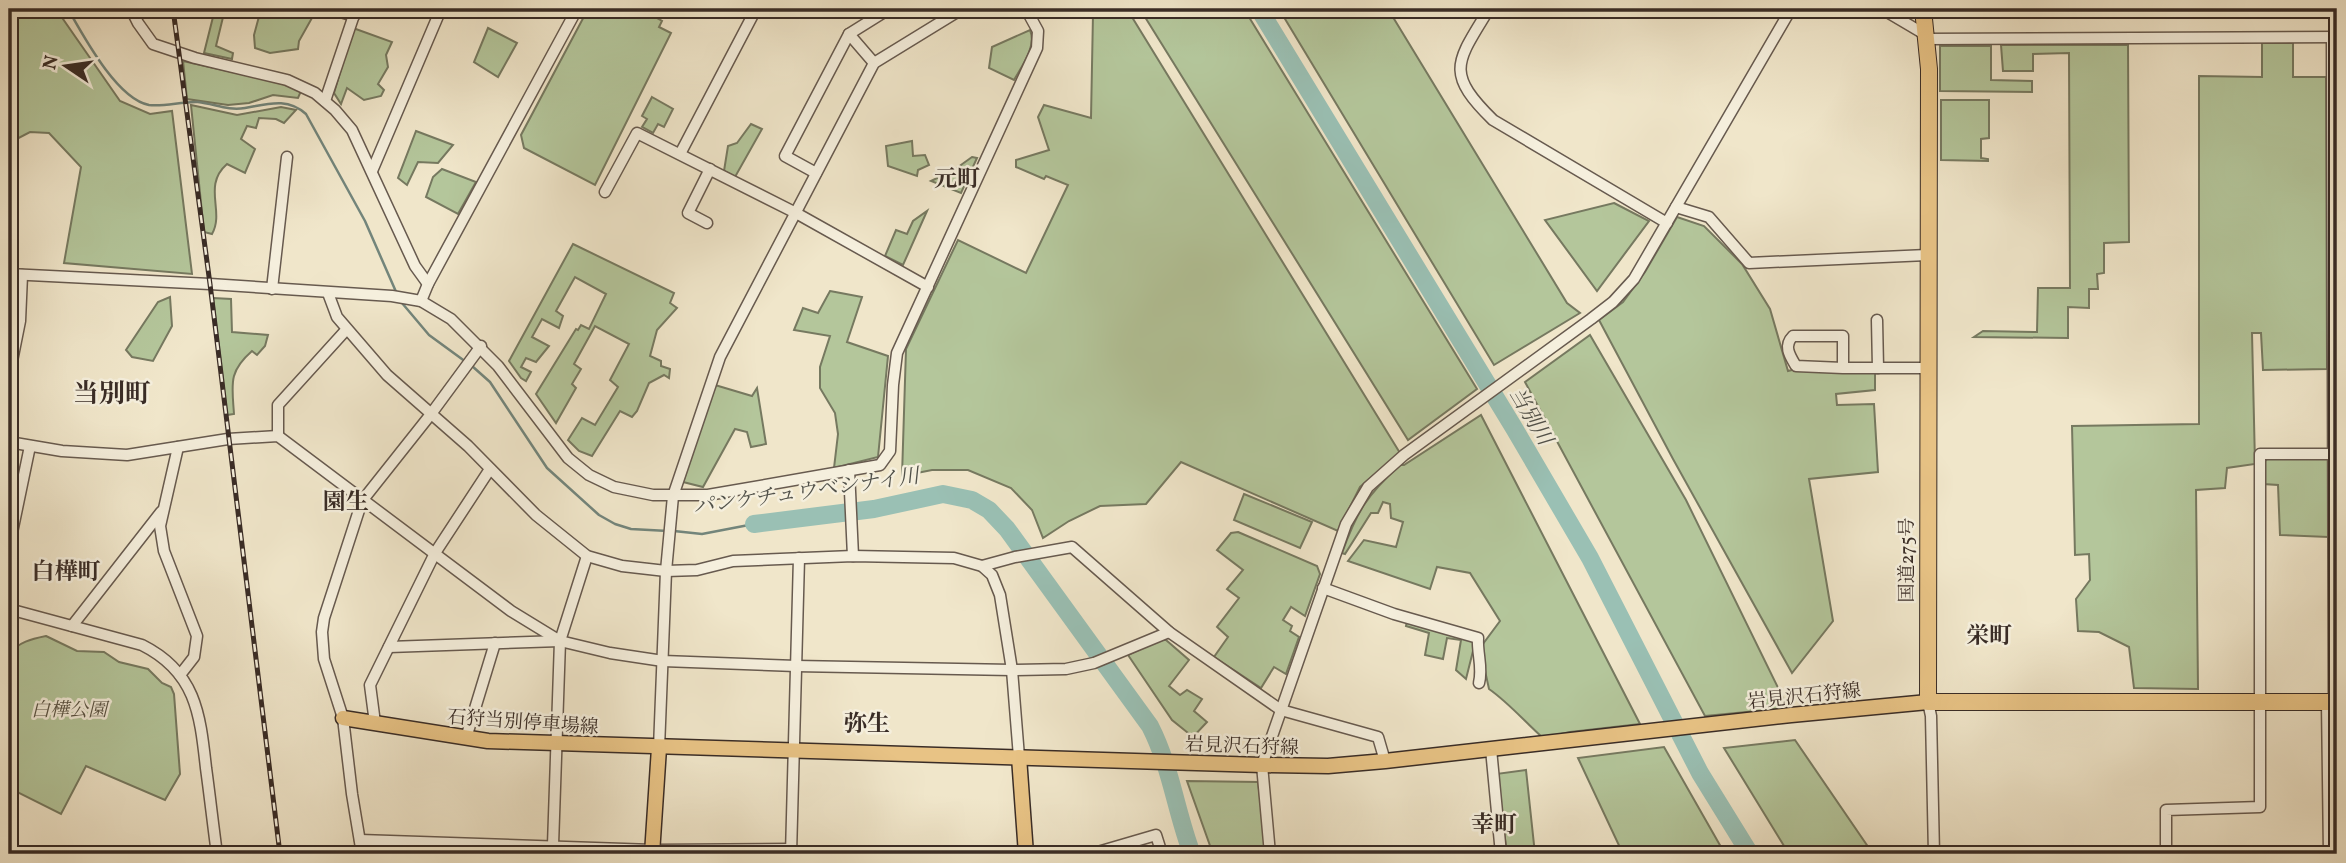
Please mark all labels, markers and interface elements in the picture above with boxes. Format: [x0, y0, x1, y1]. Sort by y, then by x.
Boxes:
north arrow [32, 32, 102, 102]
text: N [37, 53, 66, 72]
district label: 元町 [934, 164, 980, 196]
district label: 当別町 [73, 377, 151, 413]
water label: 当別川 [1501, 382, 1559, 453]
water label: パンケチュウベシナイ川 [691, 462, 923, 523]
district label: 園生 [323, 487, 369, 519]
street label: 国道275号 [1895, 517, 1921, 603]
district label: 白樺町 [32, 557, 101, 589]
district label: 栄町 [1966, 621, 2012, 653]
street label: 岩見沢石狩線 [1746, 678, 1862, 716]
park label: 白樺公園 [31, 698, 110, 724]
street label: 石狩当別停車場線 [446, 705, 600, 741]
district label: 弥生 [844, 709, 890, 741]
street label: 岩見沢石狩線 [1185, 732, 1299, 762]
district label: 幸町 [1471, 810, 1517, 842]

